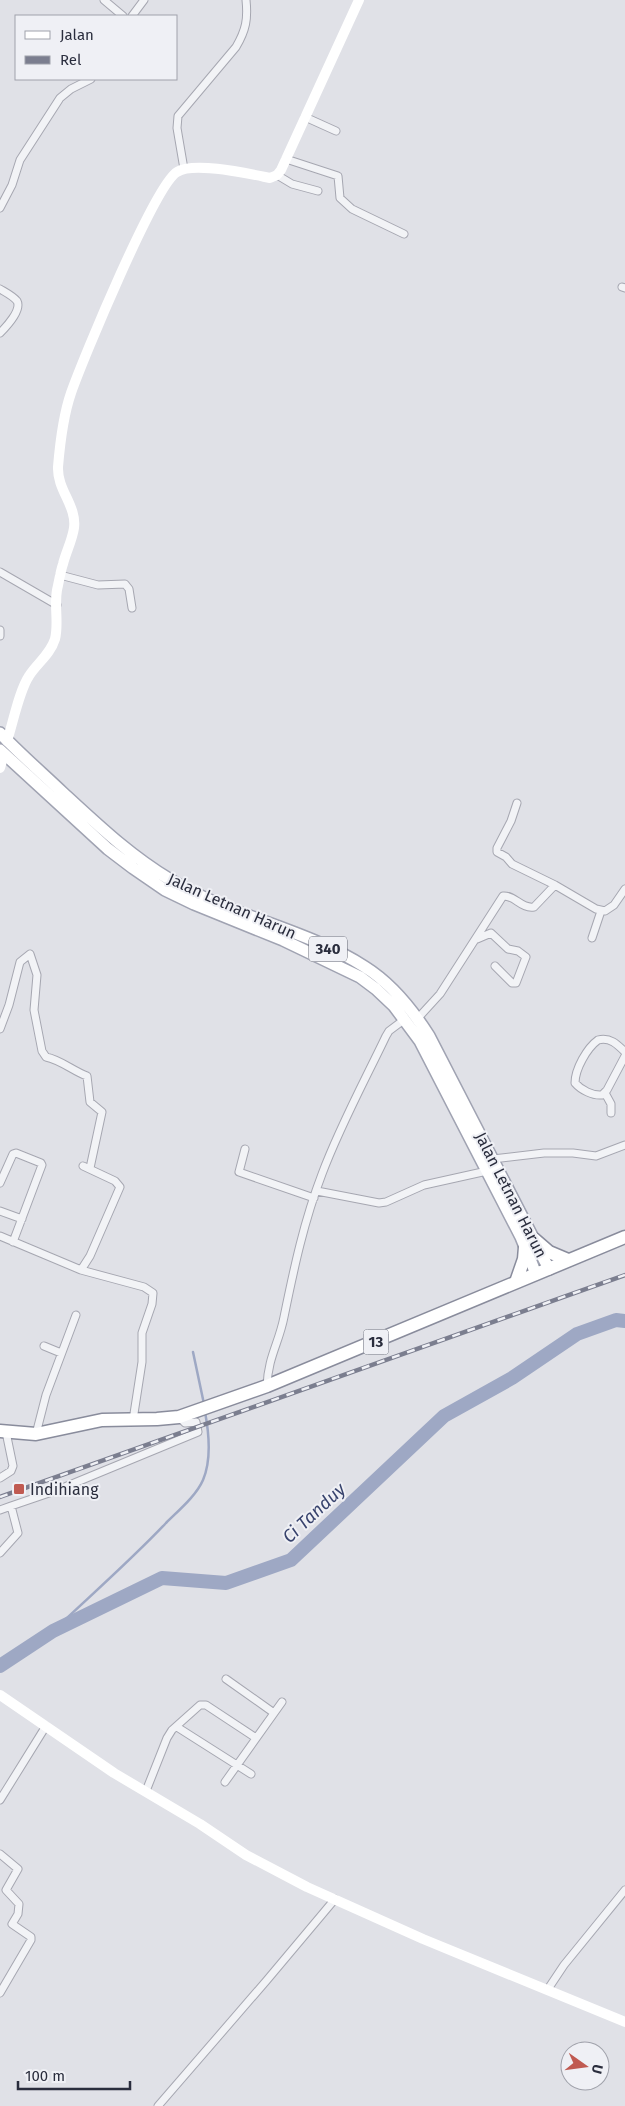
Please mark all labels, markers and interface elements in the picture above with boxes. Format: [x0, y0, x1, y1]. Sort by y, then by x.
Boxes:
legend [15, 15, 178, 80]
text: Jalan [60, 26, 94, 44]
text: Rel [60, 51, 82, 69]
street label: Jalan Letnan Harun [165, 869, 299, 943]
road number: 340 [309, 936, 347, 962]
street label: Jalan Letnan Harun [471, 1129, 551, 1261]
road number: 13 [364, 1330, 388, 1354]
water label: Ci Tanduy [278, 1477, 351, 1548]
place label: Indihiang [30, 1480, 99, 1499]
marker: Indihiang [12, 1482, 26, 1496]
north arrow [560, 2041, 610, 2091]
scale bar [18, 2058, 130, 2090]
text: U [588, 2063, 606, 2076]
text: 100 m [25, 2067, 65, 2085]

